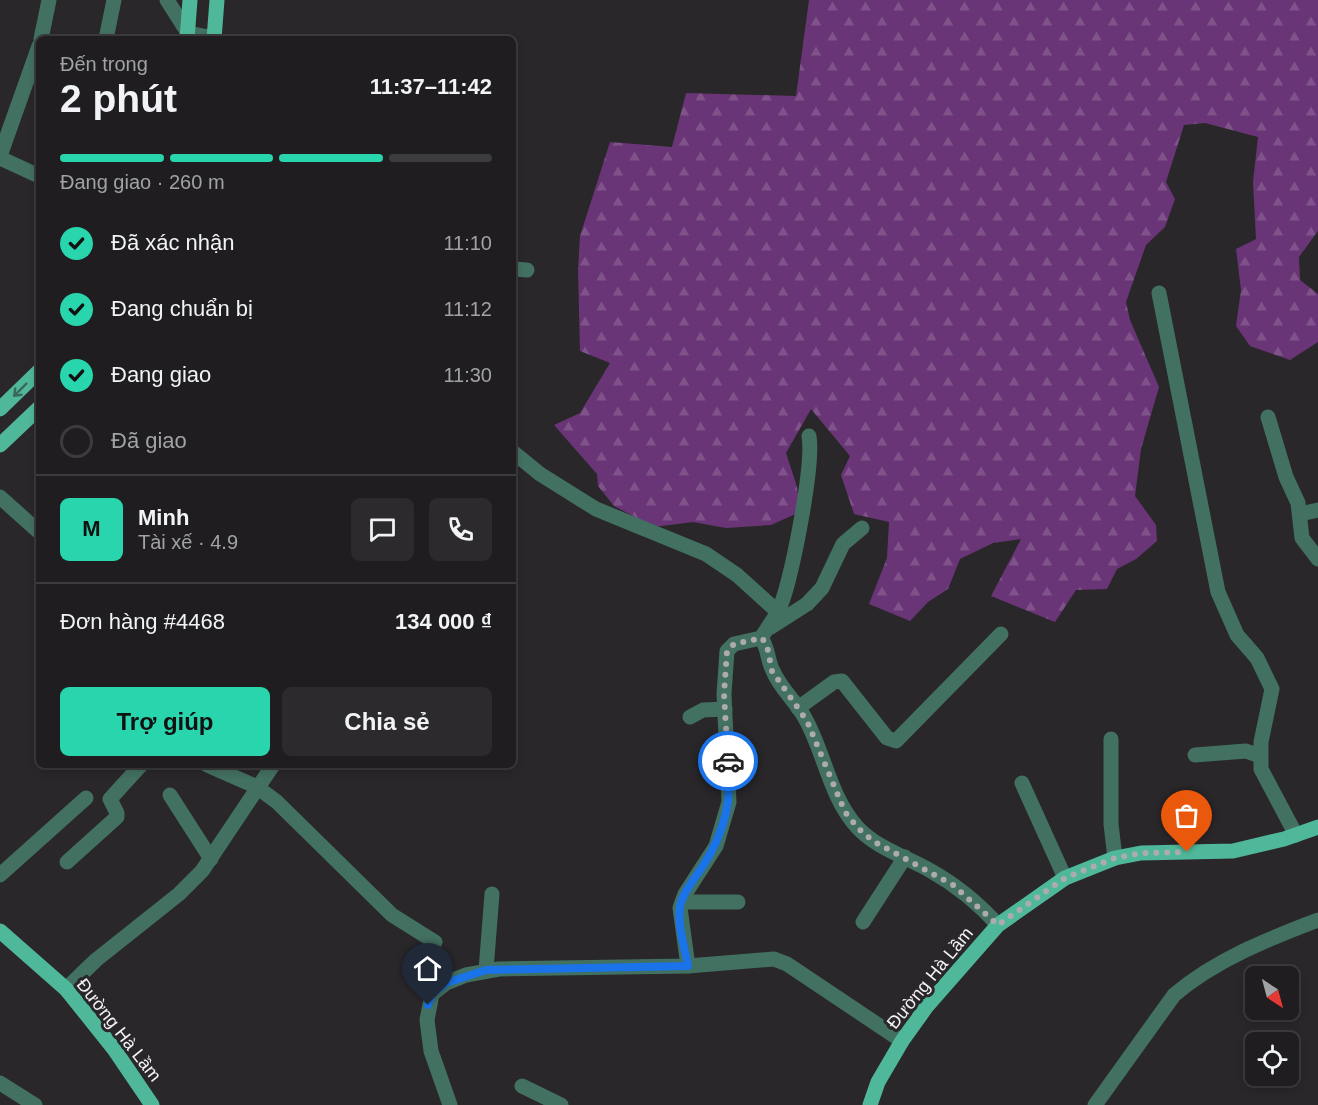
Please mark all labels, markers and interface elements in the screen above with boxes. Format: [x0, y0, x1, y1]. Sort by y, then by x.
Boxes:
text: Đến trong [60, 53, 148, 75]
text: 11:37–11:42 [370, 74, 492, 99]
text: 2 phút [60, 77, 177, 120]
text: Đang giao · 260 m [60, 171, 225, 193]
icon: check [60, 227, 93, 260]
text: Đã xác nhận [111, 230, 235, 255]
text: 11:10 [443, 232, 492, 254]
icon: check [60, 293, 93, 326]
text: Đang chuẩn bị [111, 296, 253, 321]
text: 11:12 [443, 298, 492, 320]
icon: check [60, 359, 93, 392]
text: Đang giao [111, 362, 211, 387]
text: 11:30 [443, 364, 492, 386]
one-way arrow [12, 383, 27, 397]
text: Đã giao [111, 428, 187, 453]
button: chat [351, 498, 414, 561]
button: phone [429, 498, 492, 561]
text: Minh [138, 505, 189, 530]
text: M [82, 516, 101, 541]
text: Tài xế · 4.9 [138, 531, 238, 553]
text: Đơn hàng #4468 [60, 609, 225, 634]
text: 134 000 ₫ [395, 609, 492, 634]
button: Trợ giúp [60, 687, 270, 756]
button: Chia sẻ [282, 687, 492, 756]
courier [698, 731, 758, 791]
icon: car [712, 745, 745, 778]
pin [1161, 790, 1212, 852]
icon: bag [1170, 799, 1203, 832]
street label: Đường Hà Lầm [883, 923, 977, 1033]
pin [402, 943, 453, 1005]
icon: home [411, 952, 444, 985]
north arrow [1245, 966, 1299, 1020]
map controls [1245, 966, 1299, 1086]
street label: Đường Hà Lầm [73, 975, 165, 1085]
button: locate [1245, 1032, 1299, 1086]

